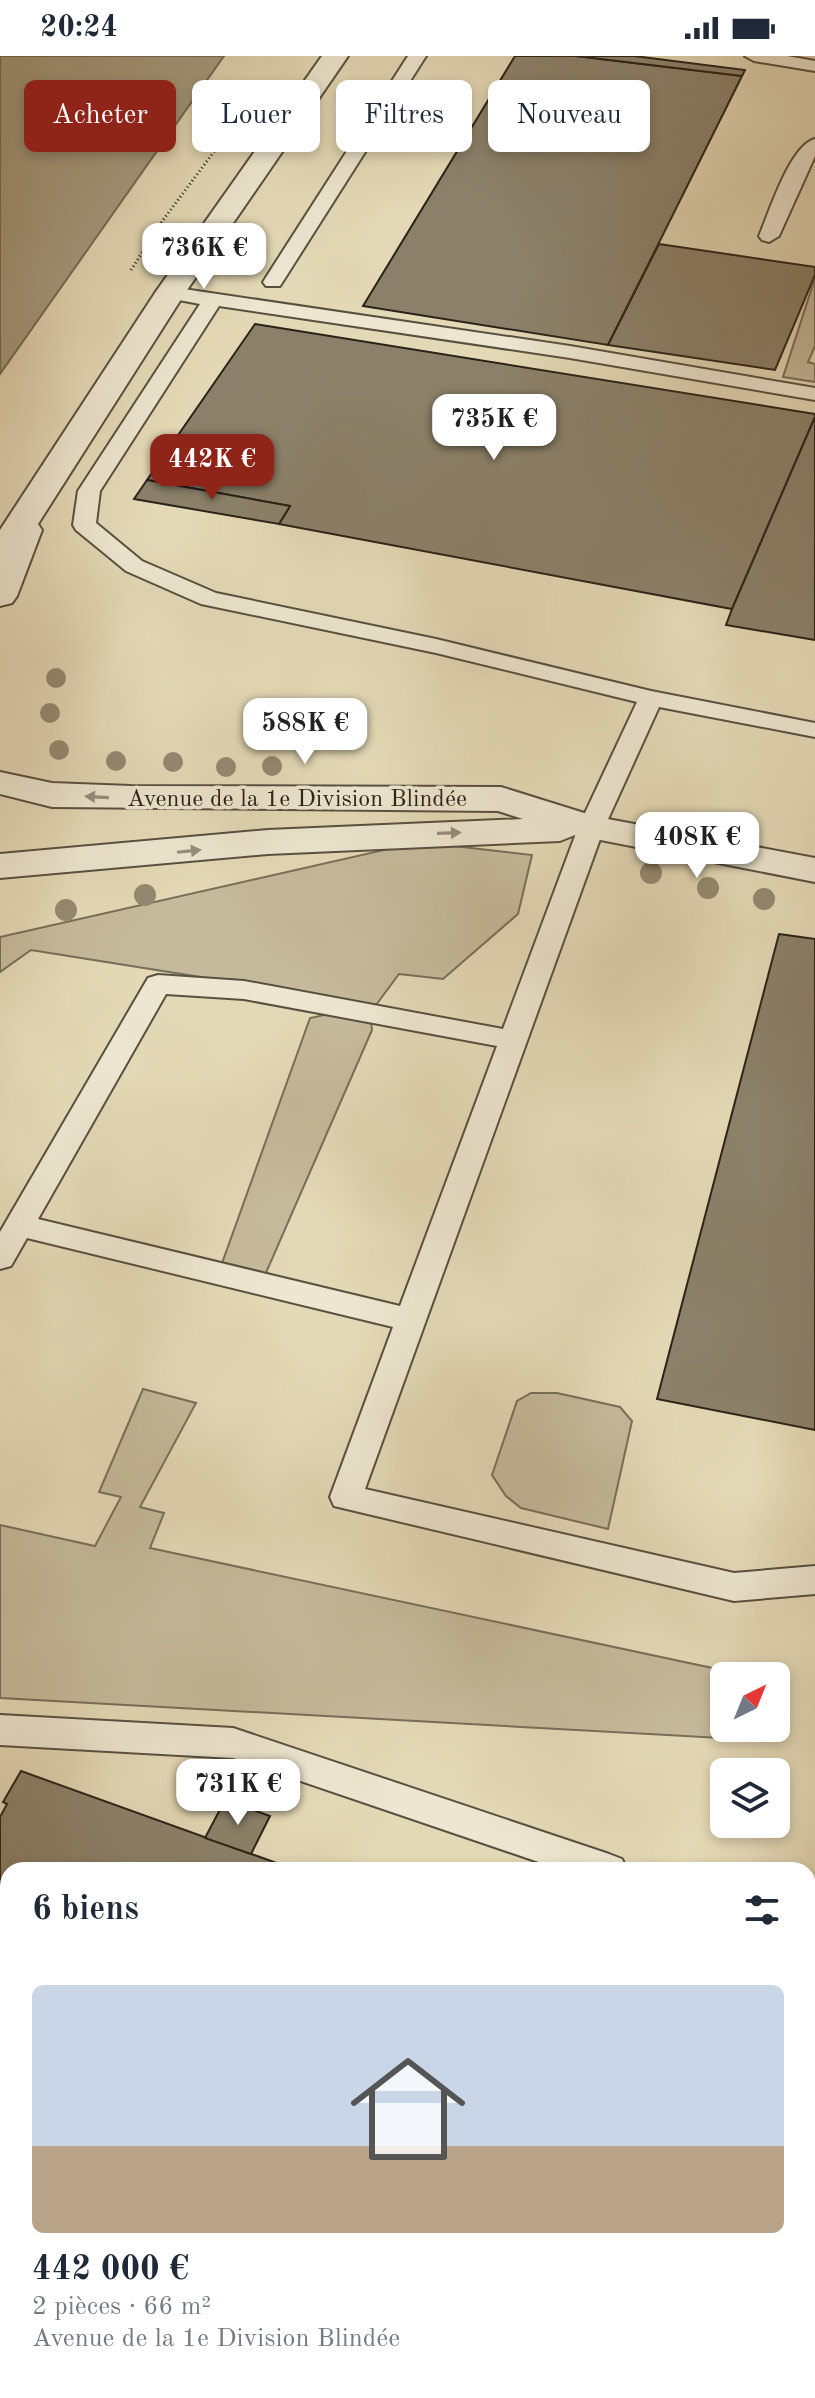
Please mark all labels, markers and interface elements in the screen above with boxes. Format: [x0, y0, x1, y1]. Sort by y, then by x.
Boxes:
text: 20:24 [40, 13, 118, 43]
chip: Acheter [24, 80, 176, 152]
chip: Louer [192, 80, 320, 152]
chip: Filtres [336, 80, 472, 152]
chip: Nouveau [488, 80, 650, 152]
pin: 736K € [139, 223, 269, 291]
text: 736K € [160, 236, 248, 262]
pin: 735K € [429, 394, 559, 462]
text: 735K € [450, 407, 538, 433]
pin: 442K € [147, 434, 277, 502]
text: 442K € [168, 447, 256, 473]
pin: 588K € [240, 698, 370, 766]
text: 588K € [261, 711, 349, 737]
street label: Avenue de la 1e Division Blindée [127, 788, 467, 812]
one-way arrow [84, 790, 109, 803]
pin: 408K € [632, 812, 762, 880]
text: 408K € [653, 825, 741, 851]
one-way arrow [437, 826, 462, 839]
one-way arrow [177, 844, 202, 857]
north arrow [710, 1662, 790, 1742]
map controls [710, 1662, 790, 1838]
button: layers [710, 1758, 790, 1838]
pin: 731K € [173, 1759, 303, 1827]
text: 731K € [194, 1772, 282, 1798]
icon: filters [740, 1888, 784, 1932]
text: 6 biens [32, 1893, 139, 1927]
icon: home [336, 2037, 480, 2181]
text: 442 000 € [32, 2253, 189, 2287]
text: 2 pièces · 66 m² [32, 2294, 211, 2320]
text: Avenue de la 1e Division Blindée [32, 2326, 400, 2352]

